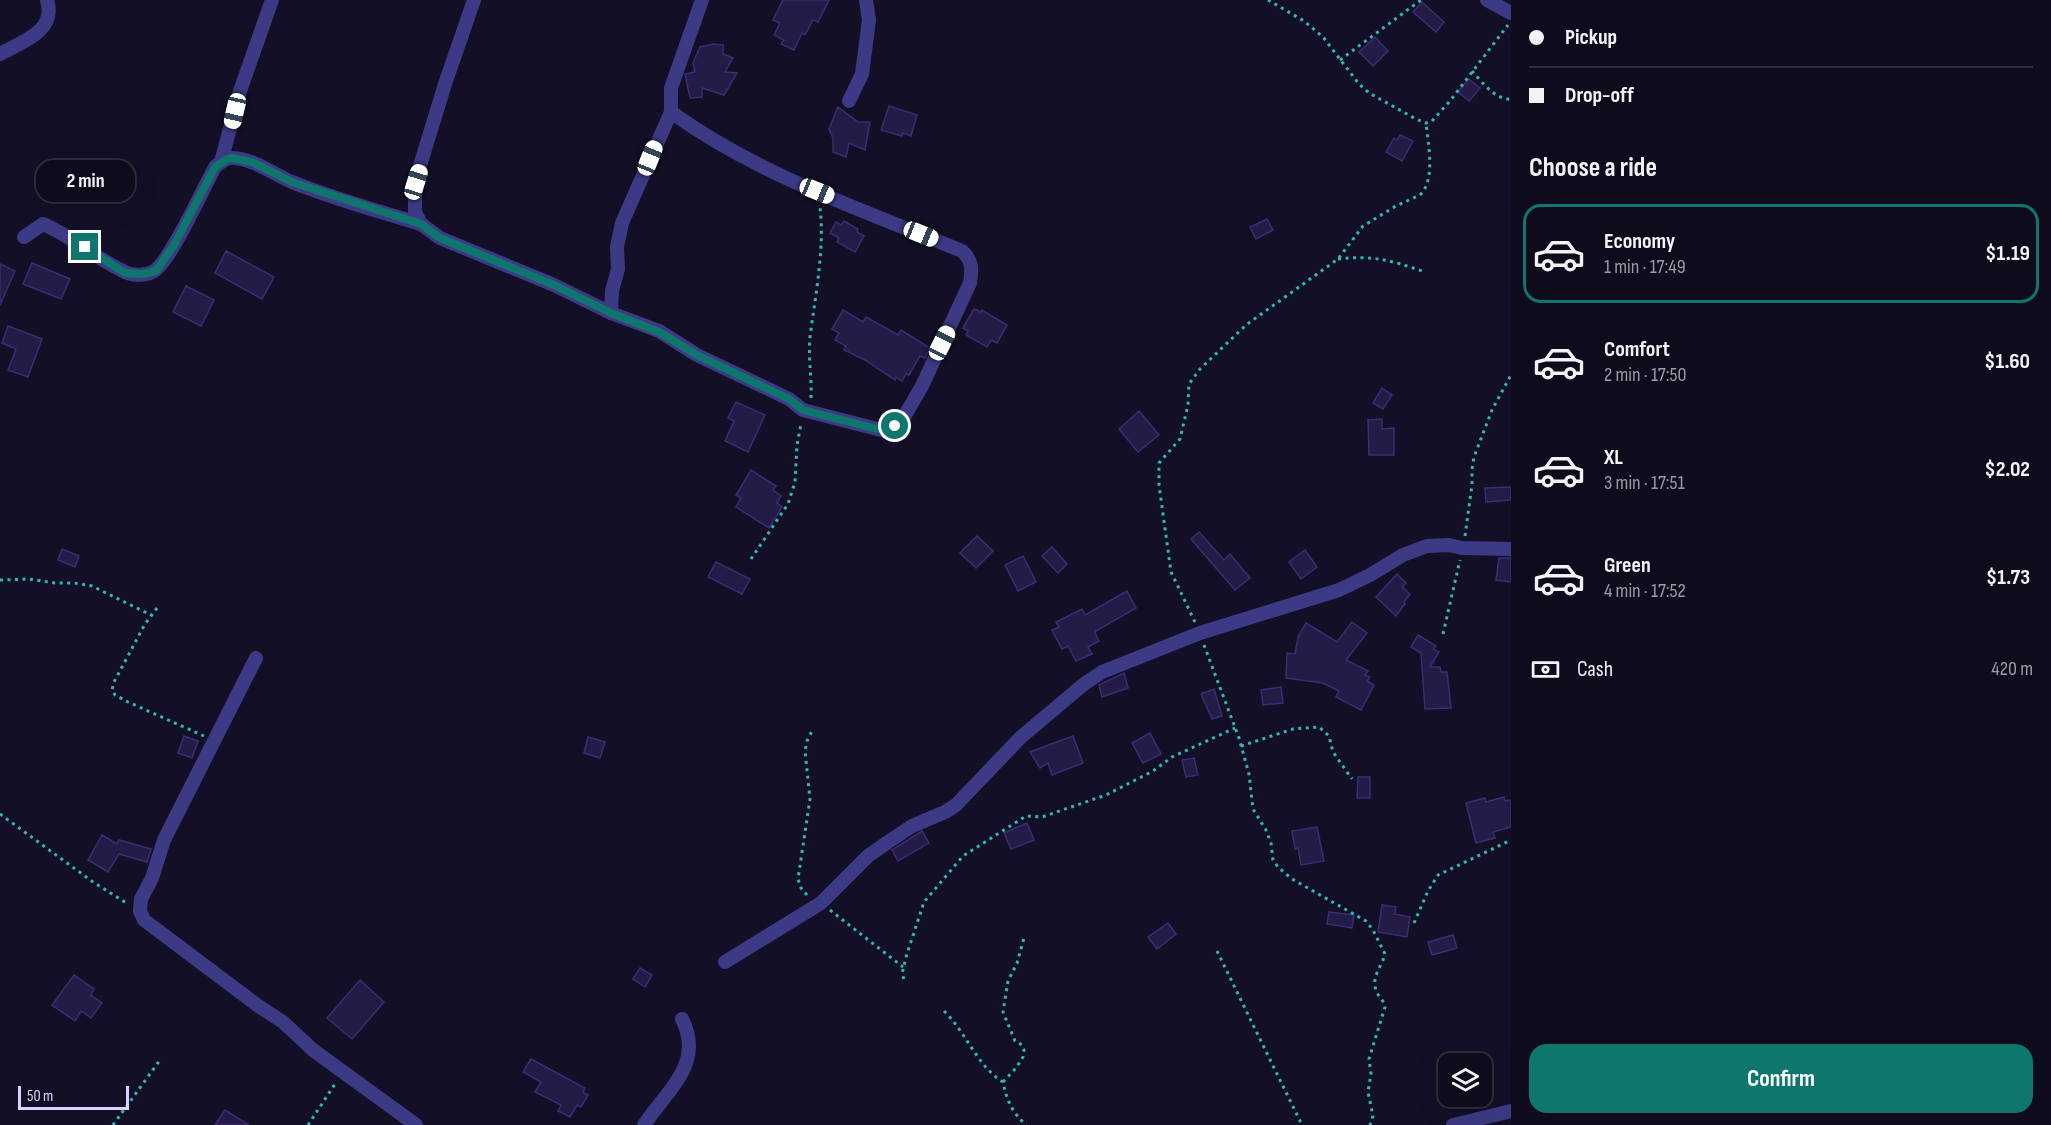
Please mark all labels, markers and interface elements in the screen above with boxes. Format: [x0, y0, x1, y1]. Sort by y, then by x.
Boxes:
text: Pickup [1565, 24, 1617, 51]
text: Drop-off [1565, 82, 1634, 109]
car [222, 91, 248, 131]
car [635, 138, 665, 178]
text: Choose a ride [1529, 152, 1657, 184]
callout: 2 min [36, 160, 134, 202]
car [402, 162, 430, 202]
text: 2 min [66, 169, 105, 193]
car [797, 176, 837, 206]
car [901, 219, 941, 249]
icon: car [1532, 227, 1586, 281]
text: Economy [1604, 228, 1675, 255]
route end [71, 233, 98, 260]
text: $1.19 [1985, 240, 2030, 267]
text: 1 min · 17:49 [1604, 255, 1686, 279]
car [926, 323, 958, 363]
icon: car [1532, 335, 1586, 389]
text: Comfort [1604, 336, 1670, 363]
text: $1.60 [1984, 348, 2030, 375]
text: 2 min · 17:50 [1604, 363, 1686, 387]
route start [881, 412, 908, 439]
icon: car [1532, 443, 1586, 497]
text: XL [1604, 444, 1623, 471]
text: $2.02 [1984, 456, 2030, 483]
text: 3 min · 17:51 [1604, 471, 1685, 495]
icon: car [1532, 551, 1586, 605]
text: Green [1604, 552, 1651, 579]
text: $1.73 [1986, 564, 2030, 591]
text: 4 min · 17:52 [1604, 579, 1686, 603]
icon: cash [1529, 653, 1562, 686]
text: Cash [1577, 656, 1613, 683]
text: 420 m [1991, 657, 2033, 681]
button: Confirm [1529, 1044, 2033, 1113]
map controls [1438, 1053, 1492, 1107]
button: layers [1438, 1053, 1492, 1107]
scale bar [18, 1083, 129, 1110]
text: 50 m [27, 1087, 53, 1106]

